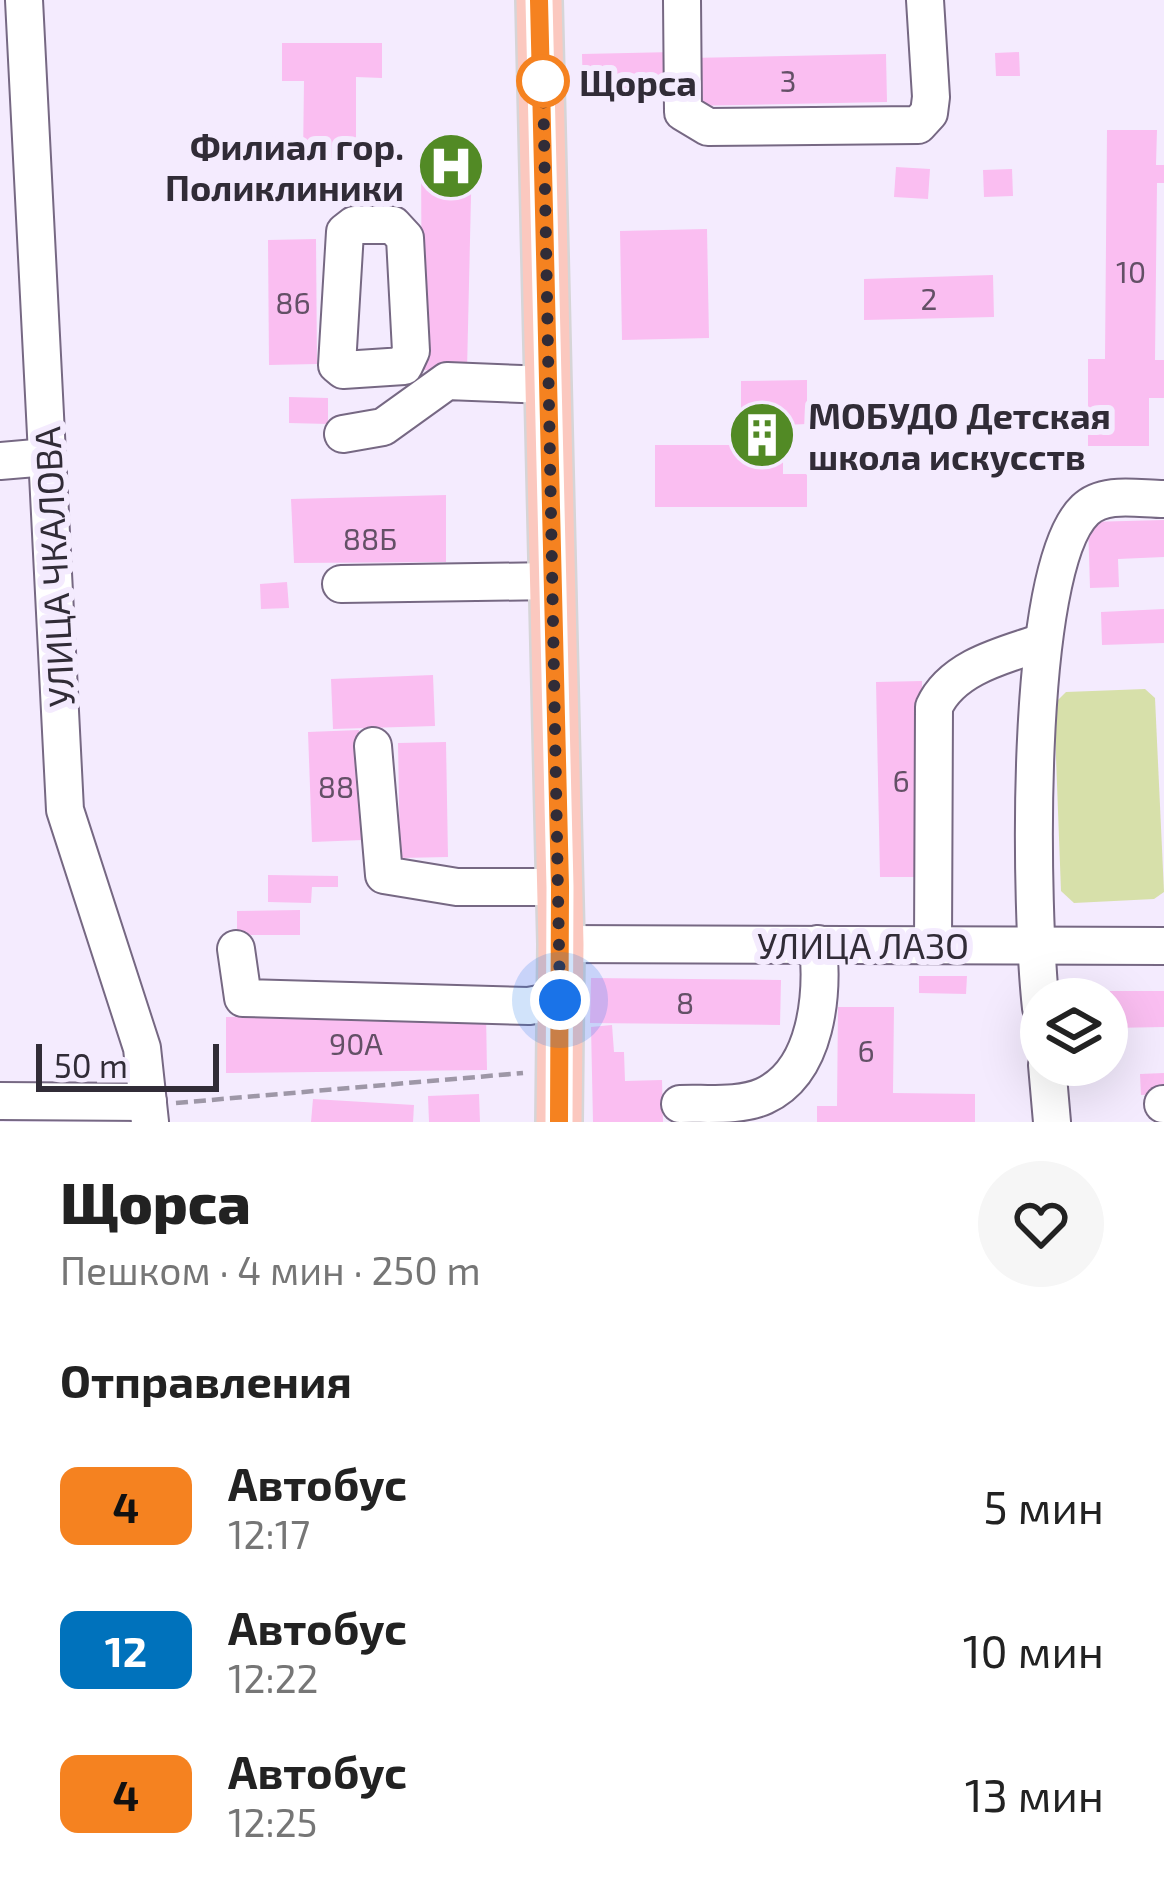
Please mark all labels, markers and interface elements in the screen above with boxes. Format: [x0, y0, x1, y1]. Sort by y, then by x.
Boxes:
marker: Щорса [518, 56, 568, 106]
place label: Щорса [579, 60, 697, 103]
house number: 3 [780, 62, 796, 98]
place label: Филиал гор. Поликлиники [165, 124, 404, 208]
hospital icon: Филиал гор. Поликлиники [416, 131, 486, 201]
house number: 10 [1116, 253, 1146, 289]
house number: 2 [921, 280, 937, 316]
house number: 86 [275, 284, 311, 320]
place label: МОБУДО Детская школа искусcтв [808, 393, 1111, 478]
building icon: МОБУДО Детская школа искусcтв [727, 400, 797, 470]
street label: УЛИЦА ЧКАЛОВА [24, 425, 82, 708]
house number: 88Б [343, 520, 397, 556]
house number: 6 [892, 762, 910, 798]
house number: 88 [318, 768, 354, 804]
street label: УЛИЦА ЛАЗО [757, 923, 969, 966]
your location [530, 970, 590, 1030]
map controls [1020, 978, 1128, 1086]
button: layers [1020, 978, 1128, 1086]
house number: 8 [676, 984, 694, 1020]
house number: 90А [329, 1025, 383, 1061]
house number: 6 [857, 1032, 875, 1068]
scale bar [36, 1038, 219, 1091]
text: 50 m [54, 1045, 128, 1085]
button: heart [978, 1161, 1104, 1287]
text: Щорса [60, 1167, 251, 1235]
text: Пешком · 4 мин · 250 m [60, 1246, 481, 1293]
text: Отправления [60, 1353, 352, 1407]
text: Автобус [228, 1456, 407, 1510]
text: 5 мин [984, 1479, 1104, 1533]
text: 4 [113, 1481, 139, 1531]
text: 12:17 [228, 1510, 310, 1557]
text: Автобус [228, 1600, 407, 1654]
text: 10 мин [963, 1623, 1104, 1677]
text: 12 [105, 1625, 147, 1675]
text: 12:22 [228, 1654, 318, 1701]
text: Автобус [228, 1744, 407, 1798]
text: 13 мин [965, 1767, 1104, 1821]
text: 4 [113, 1769, 139, 1819]
text: 12:25 [228, 1798, 317, 1845]

